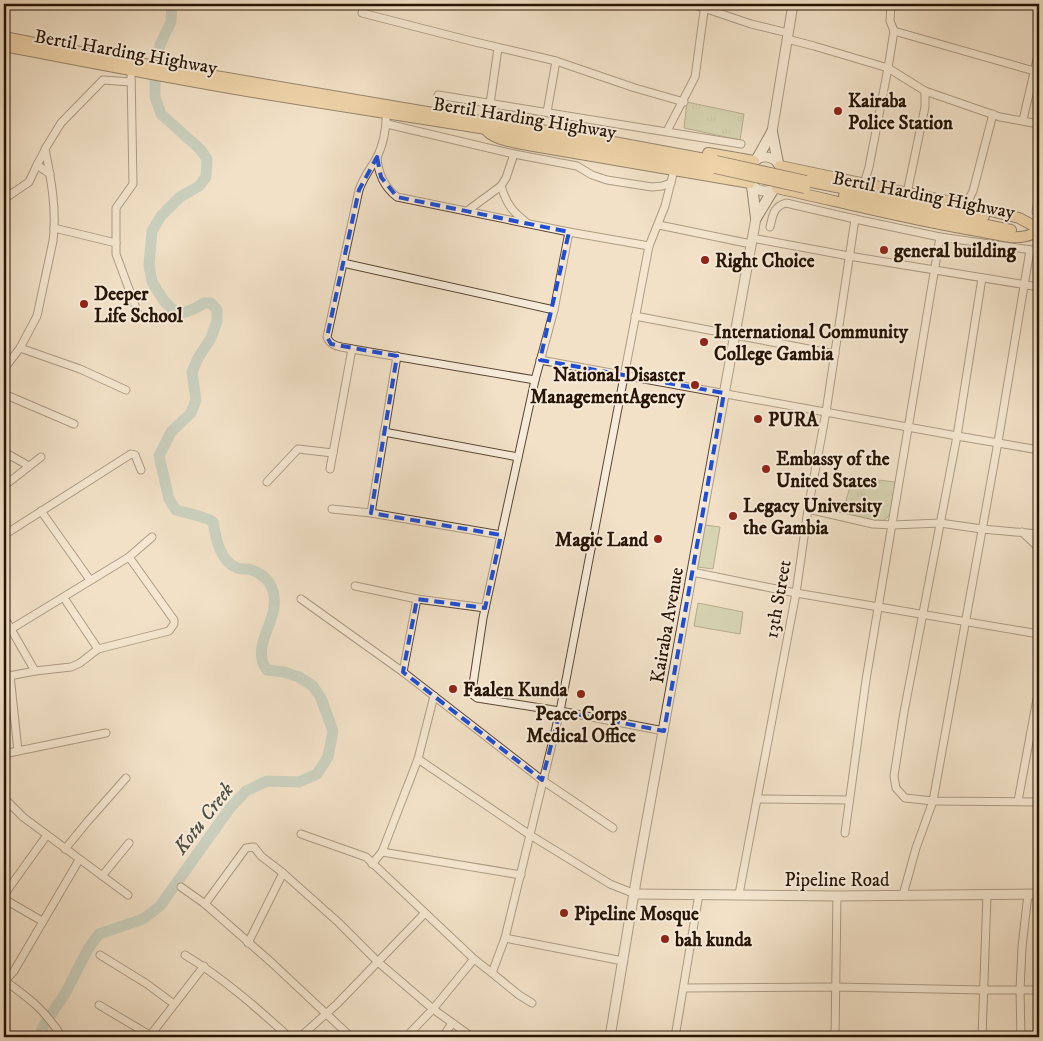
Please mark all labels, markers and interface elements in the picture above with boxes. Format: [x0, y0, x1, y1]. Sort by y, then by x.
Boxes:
street label: Bertil Harding Highway [32, 25, 220, 80]
place label: Kairaba Police Station [848, 90, 954, 135]
street label: Bertil Harding Highway [431, 93, 619, 144]
marker: Kairaba Police Station [832, 105, 844, 117]
street label: Bertil Harding Highway [830, 166, 1018, 225]
place label: general building [893, 240, 1017, 263]
marker: general building [878, 244, 890, 256]
place label: Right Choice [715, 250, 815, 273]
marker: Right Choice [699, 254, 711, 266]
place label: Deeper Life School [94, 283, 183, 328]
marker: Deeper Life School [78, 298, 90, 310]
place label: International Community College Gambia [714, 321, 909, 366]
marker: International Community College Gambia [698, 336, 710, 348]
place label: National Disaster ManagementAgency [530, 364, 686, 409]
marker: National Disaster ManagementAgency [689, 379, 701, 391]
place label: PURA [768, 409, 819, 432]
marker: PURA [752, 413, 764, 425]
place label: Embassy of the United States [776, 448, 890, 493]
marker: Embassy of the United States [760, 463, 772, 475]
place label: Legacy University the Gambia [743, 495, 883, 540]
marker: Legacy University the Gambia [727, 510, 739, 522]
place label: Magic Land [555, 529, 649, 552]
marker: Magic Land [652, 533, 664, 545]
street label: 13th Street [760, 558, 797, 640]
street label: Kairaba Avenue [646, 565, 689, 685]
place label: Faalen Kunda [463, 679, 568, 702]
marker: Faalen Kunda [447, 683, 459, 695]
marker: Peace Corps Medical Office [575, 688, 587, 700]
place label: Peace Corps Medical Office [526, 703, 636, 748]
water label: Kotu Creek [168, 778, 240, 860]
street label: Pipeline Road [784, 869, 890, 892]
place label: Pipeline Mosque [574, 903, 699, 927]
marker: Pipeline Mosque [558, 907, 570, 919]
place label: bah kunda [674, 929, 753, 952]
marker: bah kunda [659, 933, 671, 945]

